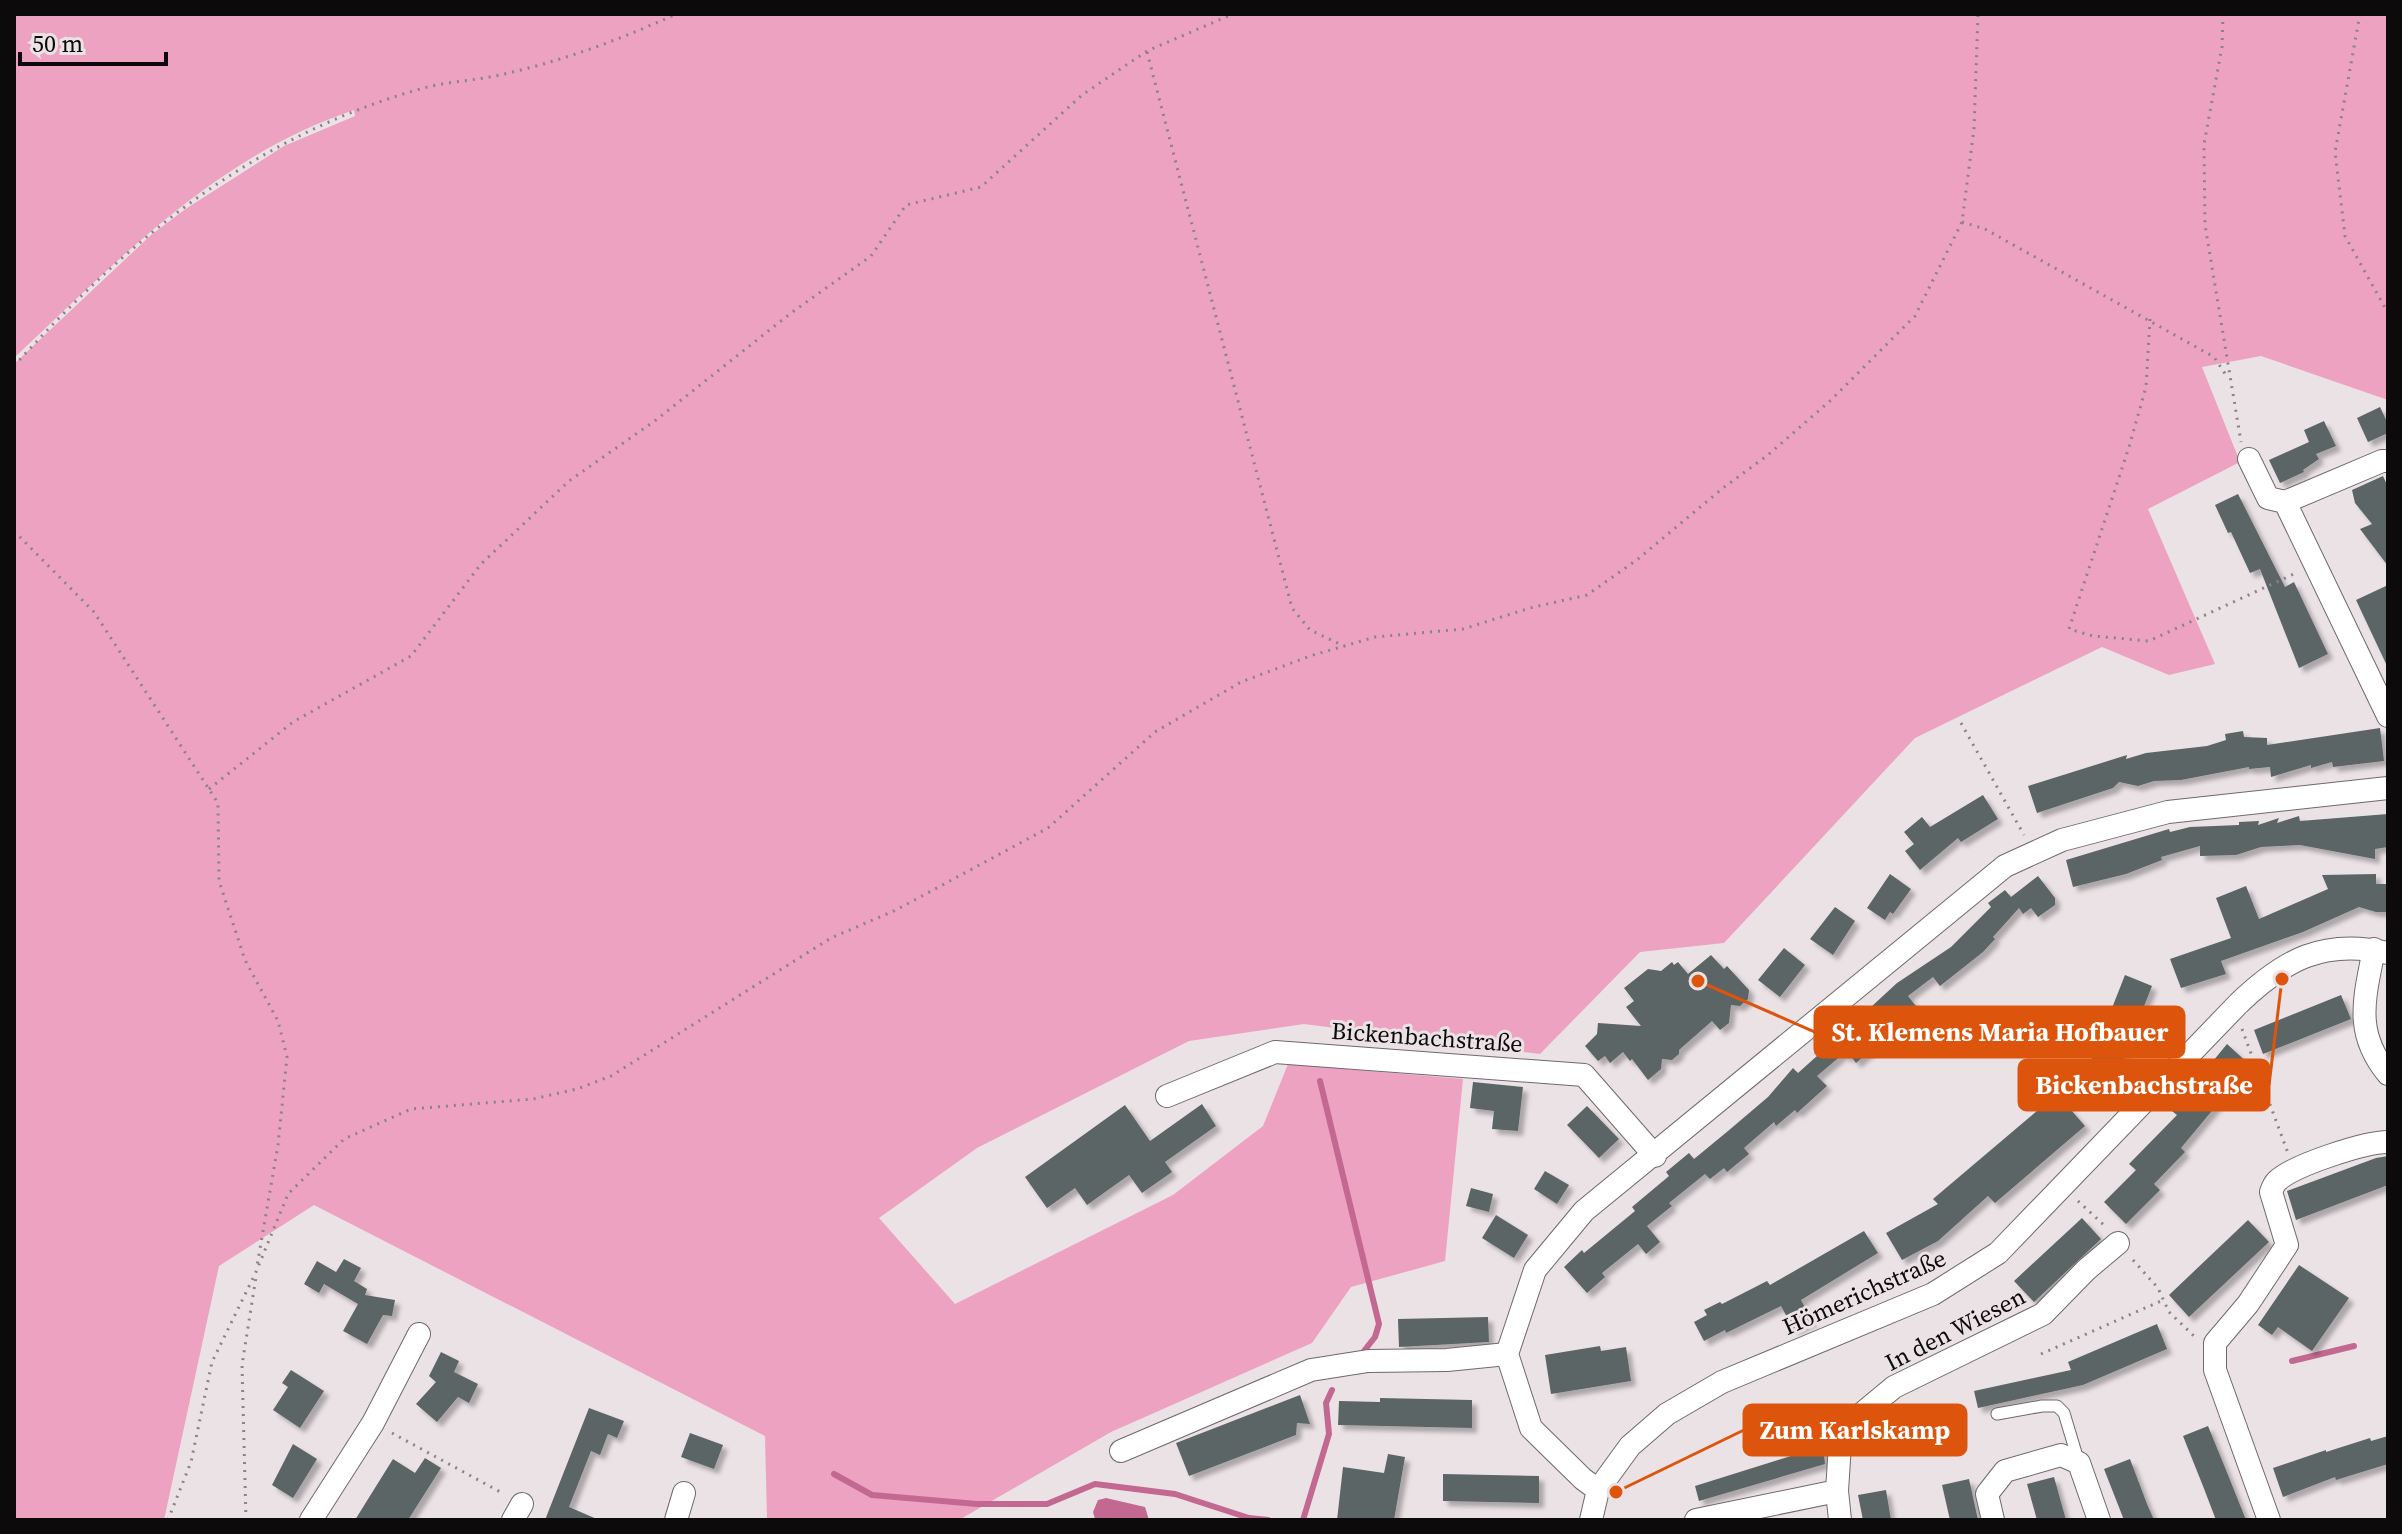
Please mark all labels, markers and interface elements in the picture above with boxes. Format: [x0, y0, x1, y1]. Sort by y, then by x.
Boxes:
scale bar [20, 16, 166, 66]
text: 50 m [32, 27, 83, 60]
callout: St. Klemens Maria Hofbauer [1815, 1007, 2184, 1057]
street label: Bickenbachstraße [1330, 1014, 1524, 1060]
text: St. Klemens Maria Hofbauer [1832, 1014, 2169, 1050]
callout: Bickenbachstraße [2019, 1060, 2269, 1110]
text: Bickenbachstraße [2035, 1067, 2253, 1103]
street label: Hömerichstraße [1777, 1241, 1951, 1343]
street label: In den Wiesen [1879, 1279, 2031, 1379]
callout: Zum Karlskamp [1744, 1405, 1966, 1455]
text: Zum Karlskamp [1760, 1412, 1950, 1448]

